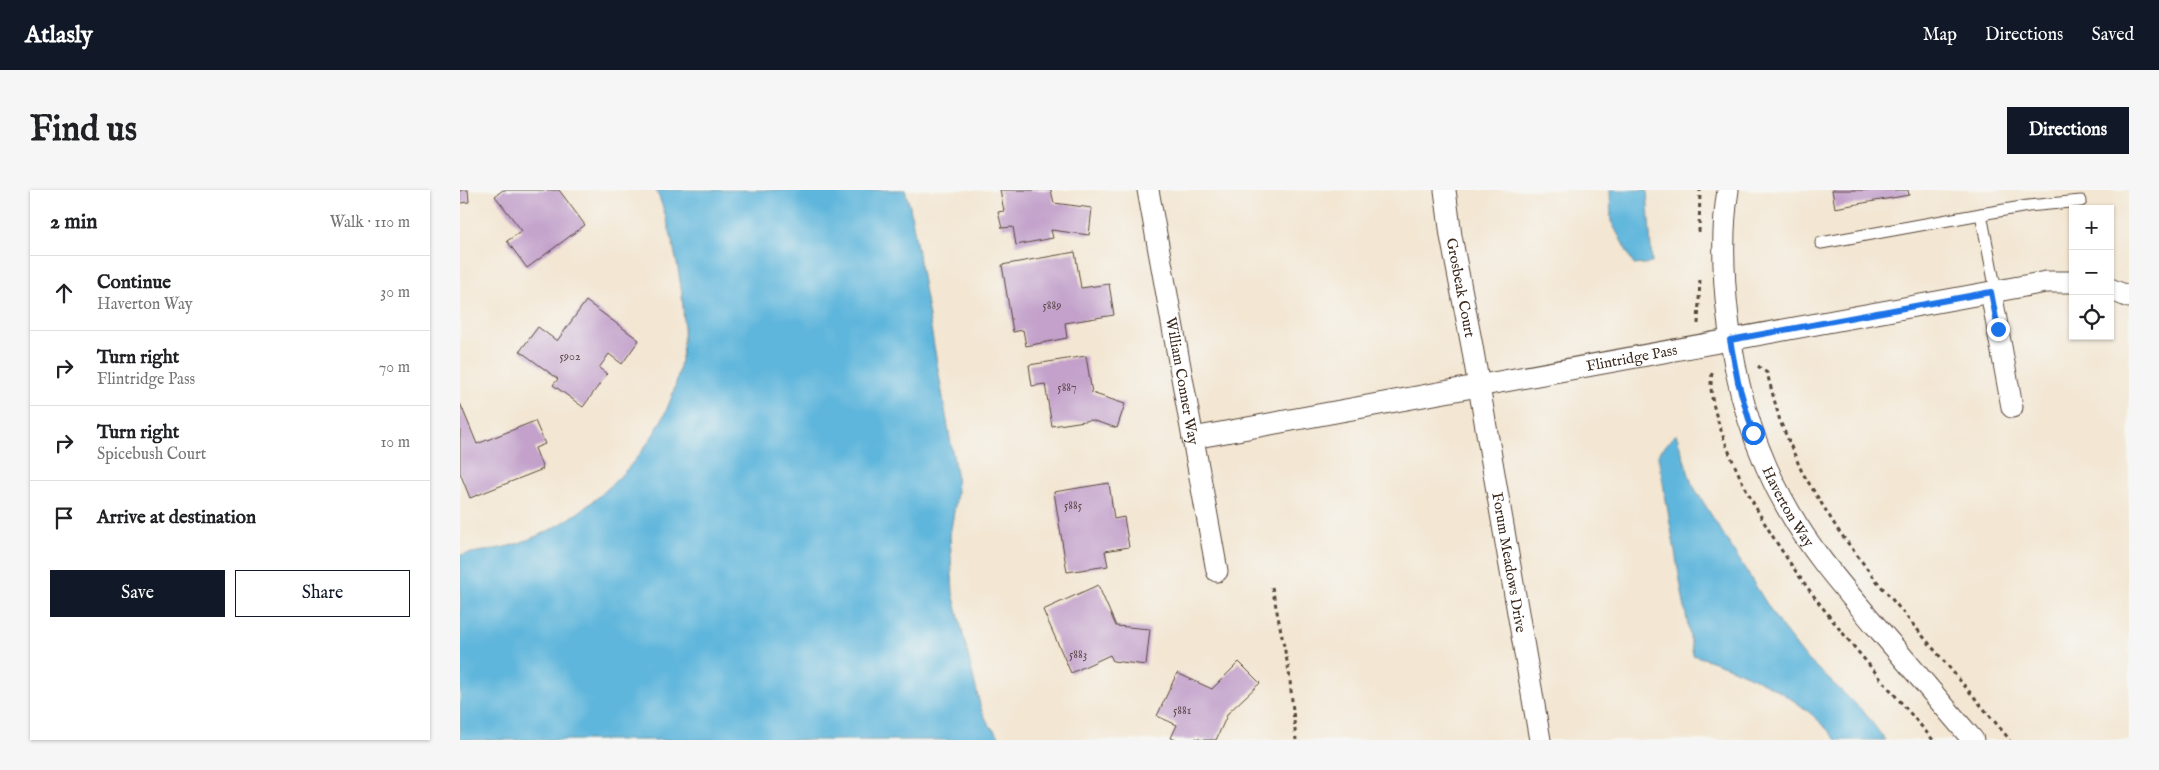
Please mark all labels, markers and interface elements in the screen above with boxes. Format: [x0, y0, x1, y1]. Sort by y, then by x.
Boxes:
text: Atlasly [25, 20, 93, 51]
text: Map [1923, 24, 1957, 47]
text: Directions [1985, 24, 2063, 47]
text: Saved [2091, 24, 2134, 47]
button: Directions [2007, 107, 2129, 154]
text: Find us [30, 108, 137, 153]
map controls [2069, 205, 2114, 340]
button: + [2069, 205, 2114, 250]
text: 2 min [50, 209, 97, 236]
text: Walk · 110 m [330, 213, 410, 233]
street label: Grosbeak Court [1442, 237, 1479, 339]
button: − [2069, 250, 2114, 295]
text: Continue [97, 271, 171, 295]
icon: ahead [50, 279, 78, 307]
text: 30 m [380, 283, 410, 303]
text: Haverton Way [97, 295, 193, 315]
button: locate [2069, 295, 2114, 340]
house number: 5889 [1043, 298, 1062, 313]
street label: William Conner Way [1161, 316, 1203, 447]
route end [1987, 318, 2010, 341]
street label: Flintridge Pass [1585, 341, 1679, 376]
text: Turn right [97, 346, 179, 370]
house number: 5902 [559, 349, 581, 364]
icon: right [50, 354, 78, 382]
text: 70 m [379, 358, 410, 378]
text: Flintridge Pass [97, 370, 195, 390]
house number: 5887 [1057, 380, 1077, 395]
text: Turn right [97, 421, 179, 445]
route start [1742, 422, 1765, 445]
icon: right [50, 429, 78, 457]
text: 10 m [380, 433, 410, 453]
text: Spicebush Court [97, 445, 206, 465]
street label: Haverton Way [1757, 463, 1818, 551]
street label: Forum Meadows Drive [1487, 491, 1530, 634]
house number: 5885 [1064, 498, 1083, 513]
icon: arrive [50, 504, 78, 532]
text: Arrive at destination [97, 506, 256, 530]
button: Save [50, 570, 225, 617]
button: Share [235, 570, 410, 617]
house number: 5883 [1069, 647, 1087, 662]
house number: 5881 [1173, 703, 1191, 718]

